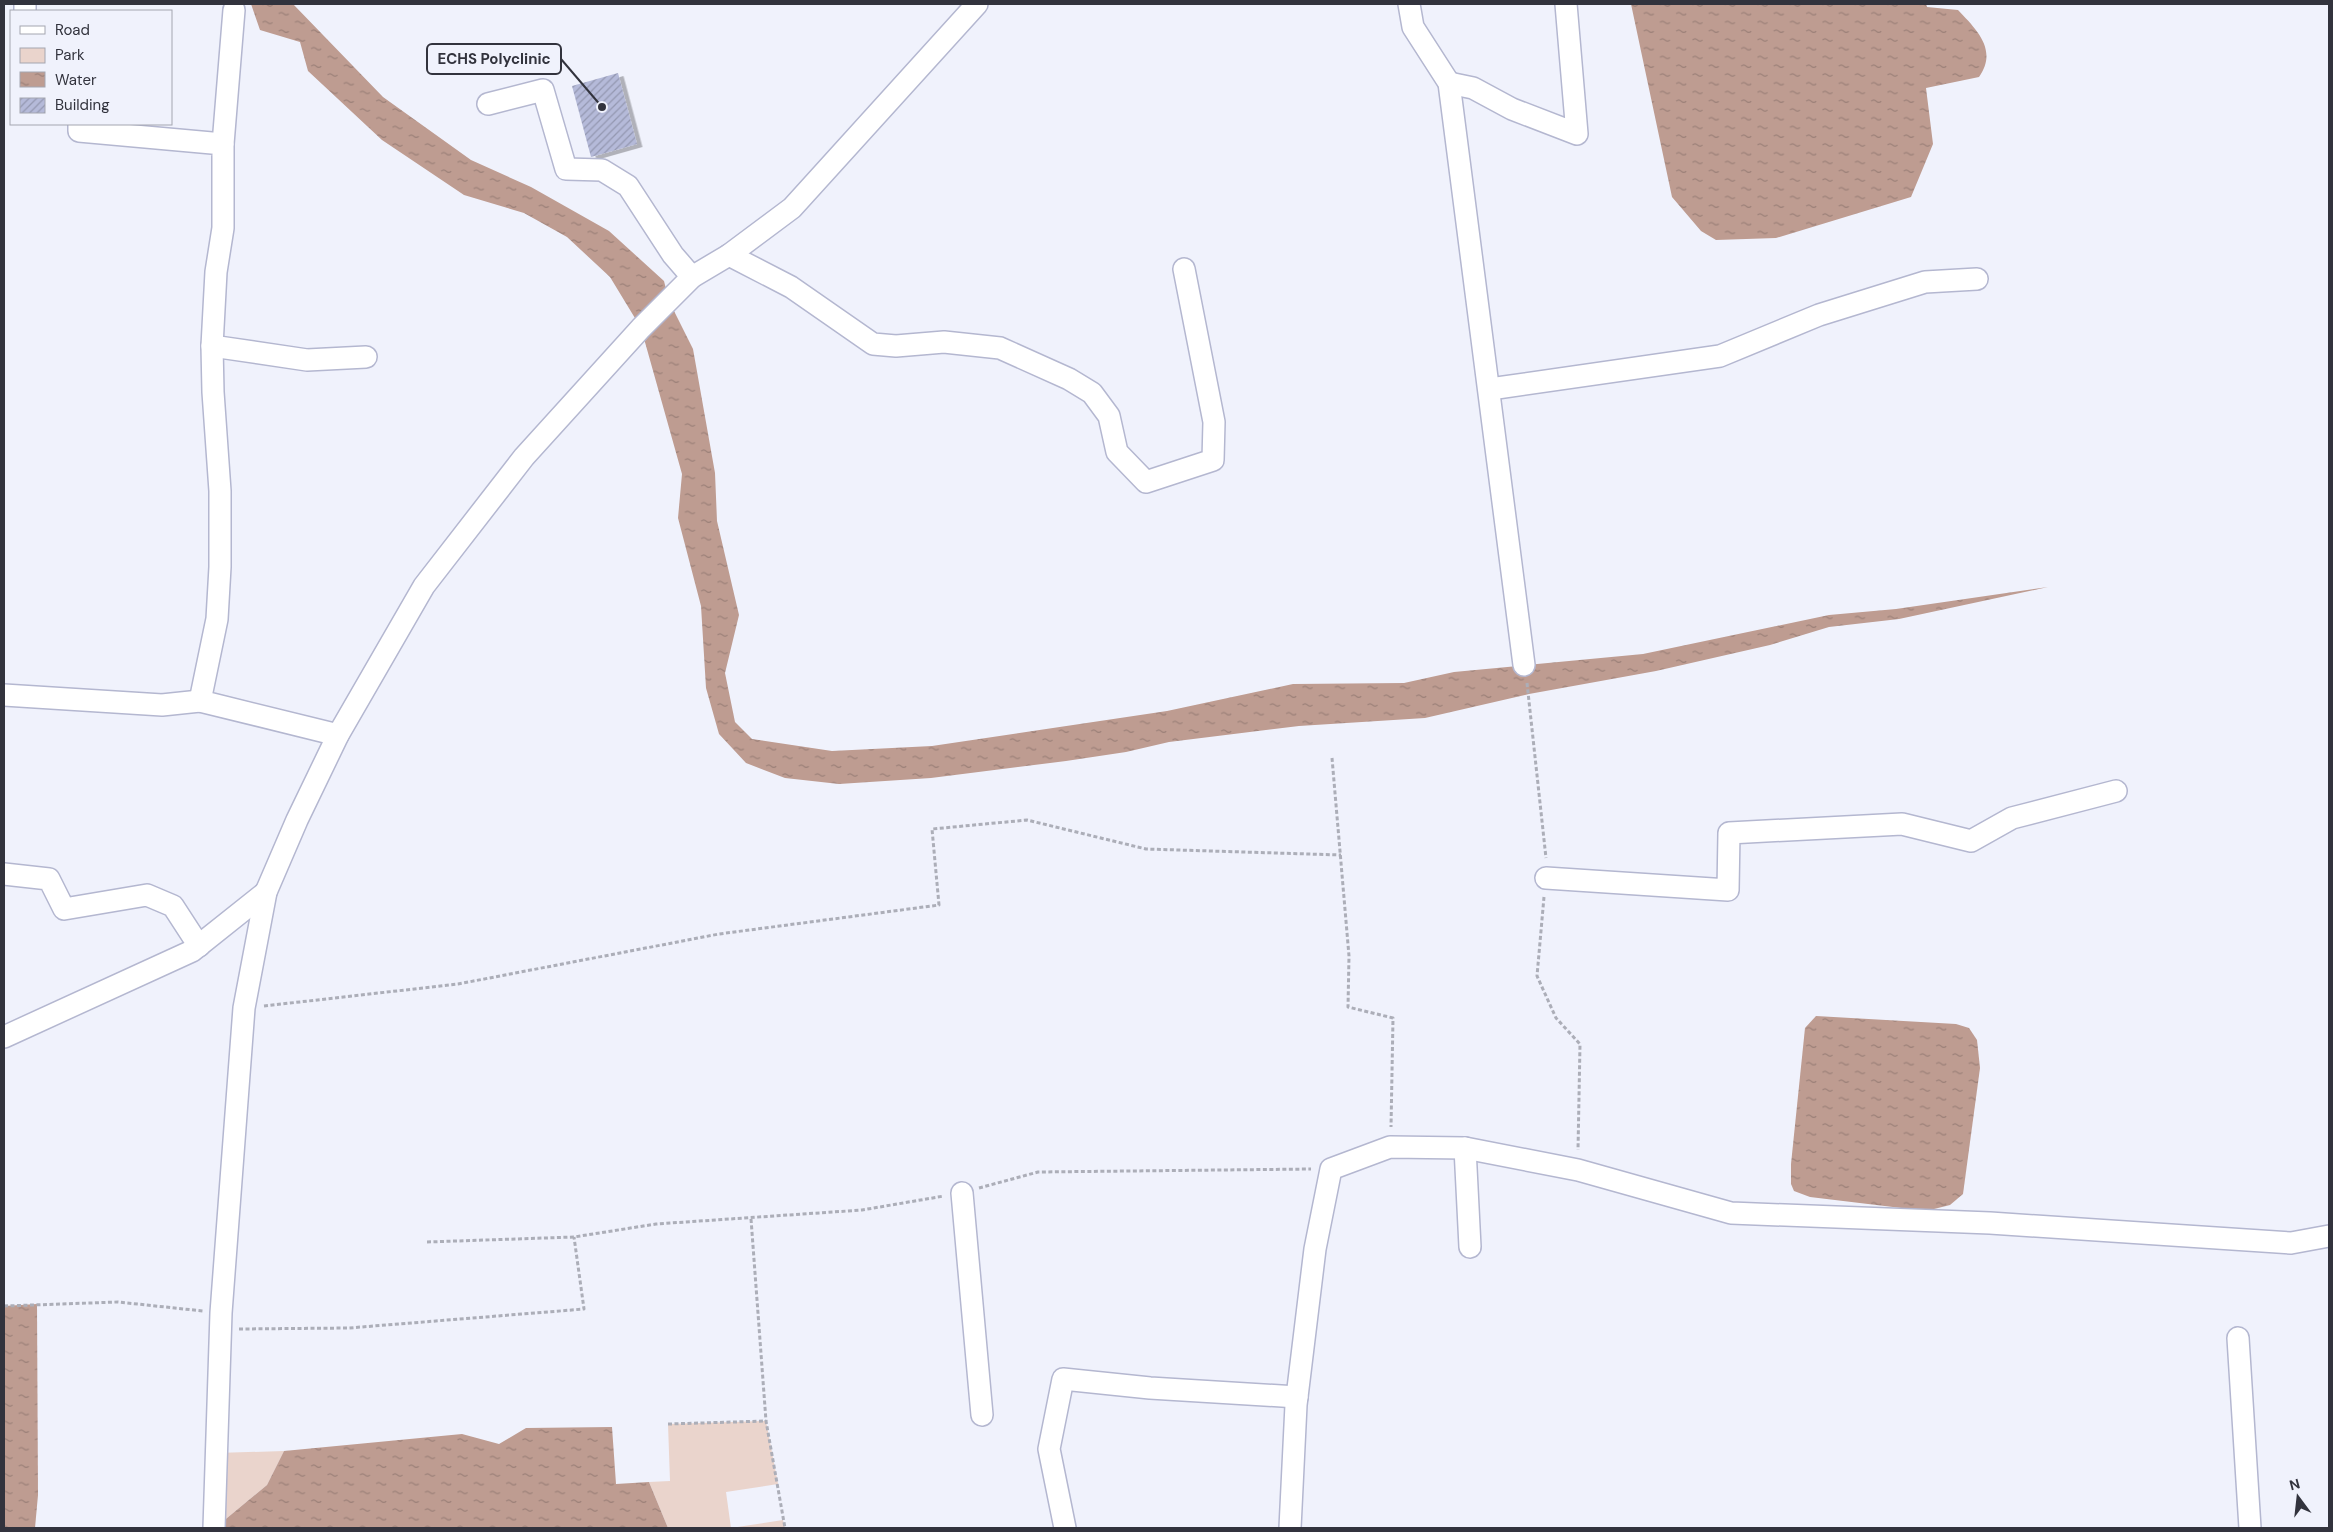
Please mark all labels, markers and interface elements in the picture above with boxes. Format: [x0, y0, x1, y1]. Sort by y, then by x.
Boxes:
legend [10, 10, 172, 125]
text: Road [55, 20, 90, 40]
callout: ECHS Polyclinic [427, 44, 561, 74]
text: Park [55, 45, 85, 65]
text: ECHS Polyclinic [437, 49, 551, 69]
text: Water [55, 70, 97, 90]
text: Building [55, 95, 110, 115]
north arrow [2273, 1472, 2323, 1522]
text: N [2287, 1474, 2302, 1494]

